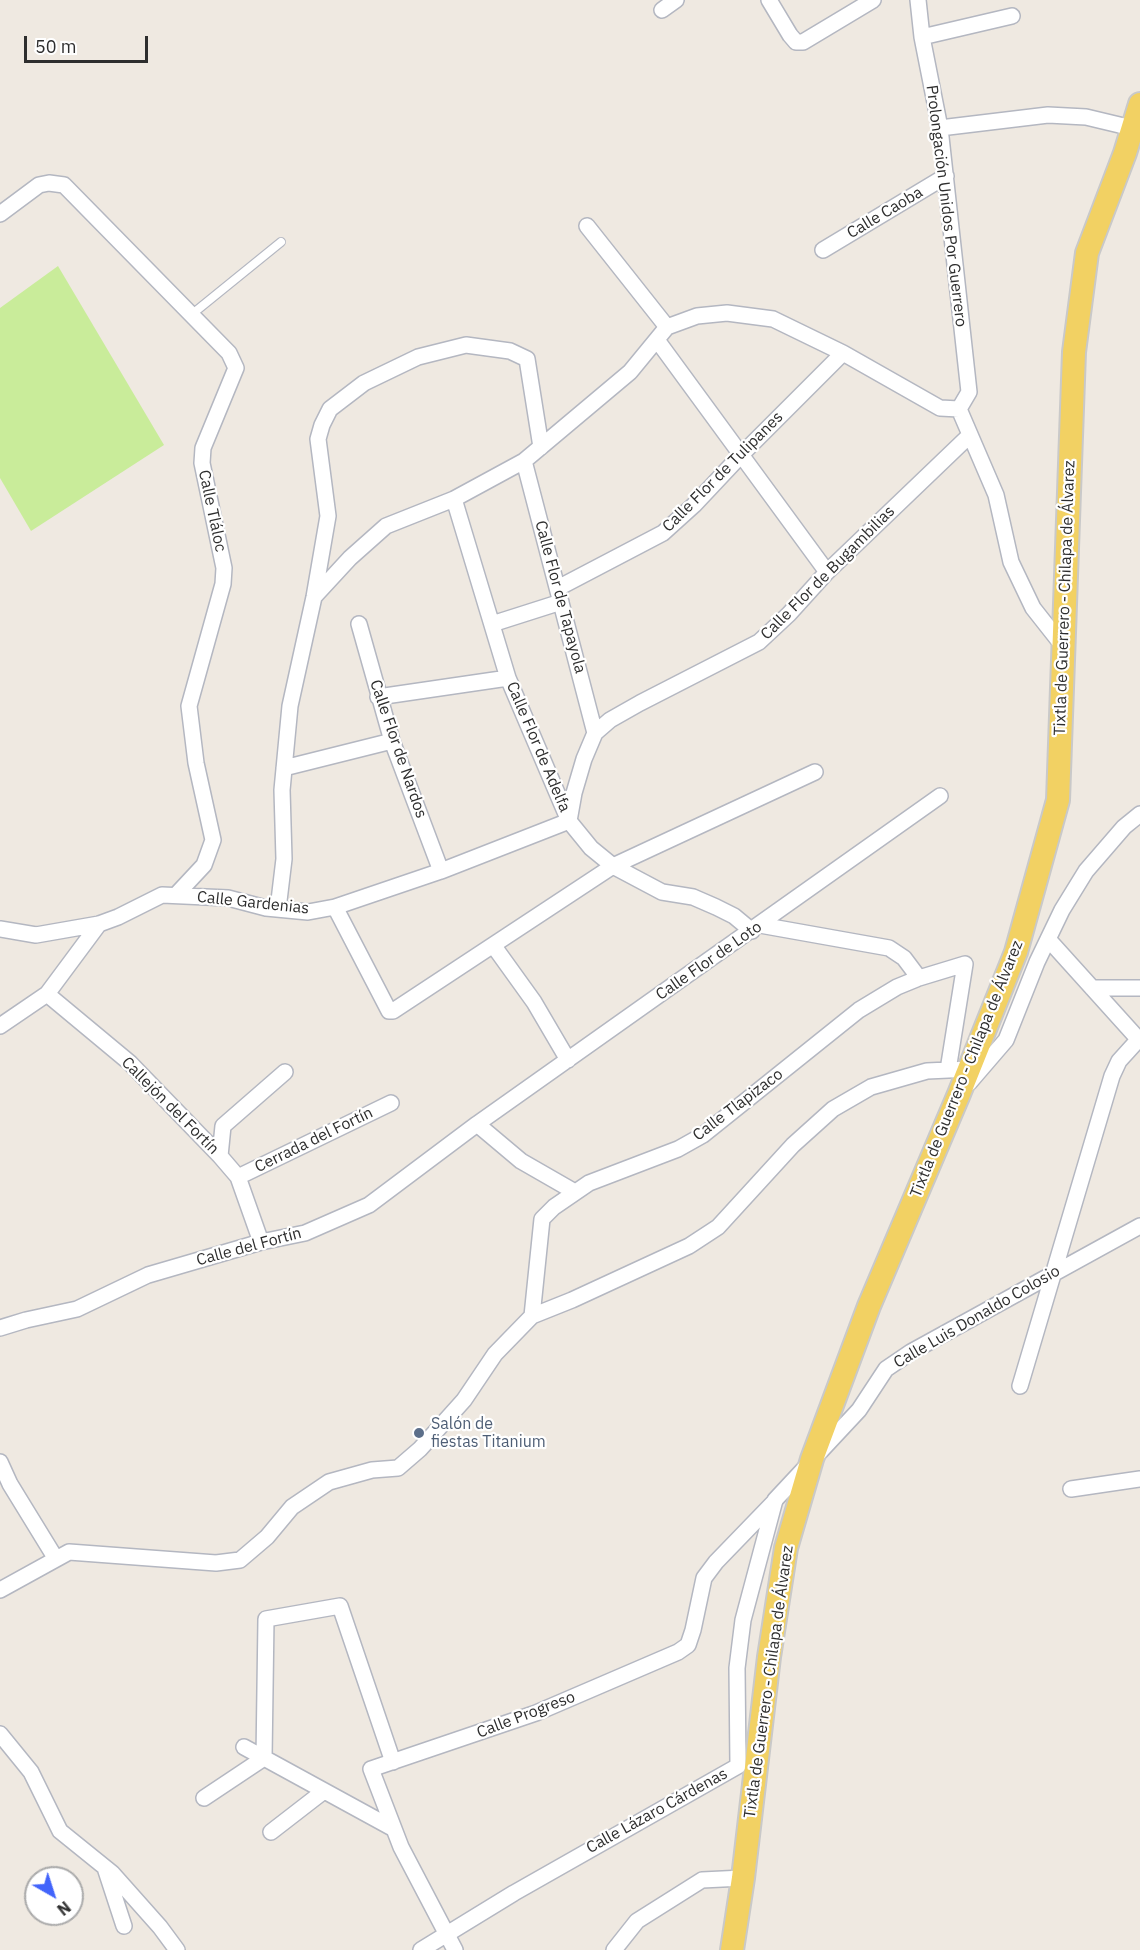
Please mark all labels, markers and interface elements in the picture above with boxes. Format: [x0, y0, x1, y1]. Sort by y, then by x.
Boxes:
scale bar [27, 24, 152, 62]
text: 50 m [35, 35, 77, 58]
street label: Prolongación Unidos Por Guerrero [922, 84, 970, 328]
street label: Calle Caoba [844, 183, 926, 243]
street label: Calle Flor de Tulipanes [659, 408, 787, 536]
street label: Tixtla de Guerrero - Chilapa de Álvarez [1051, 460, 1079, 736]
street label: Calle Tláloc [194, 468, 230, 554]
street label: Calle Flor de Bugambilias [757, 502, 899, 644]
street label: Calle Flor de Tapayola [530, 518, 590, 676]
street label: Calle Flor de Nardos [365, 677, 431, 821]
street label: Calle Flor de Adelfa [502, 679, 574, 815]
street label: Calle Gardenias [196, 888, 310, 918]
street label: Calle Flor de Loto [652, 917, 766, 1005]
street label: Tixtla de Guerrero - Chilapa de Álvarez [906, 938, 1028, 1200]
street label: Callejón del Fortín [117, 1053, 223, 1159]
street label: Calle Tlapizaco [689, 1065, 787, 1145]
street label: Cerrada del Fortín [252, 1103, 376, 1177]
street label: Calle del Fortín [194, 1224, 304, 1270]
street label: Calle Luis Donaldo Colosio [890, 1261, 1064, 1373]
place label: Salón de fiestas Titanium [431, 1414, 546, 1452]
marker: Salón de fiestas Titanium [412, 1426, 426, 1440]
street label: Tixtla de Guerrero - Chilapa de Álvarez [740, 1544, 798, 1820]
street label: Calle Progreso [474, 1687, 578, 1743]
street label: Calle Lázaro Cárdenas [583, 1764, 731, 1858]
north arrow [24, 1866, 84, 1926]
text: N [53, 1897, 75, 1920]

